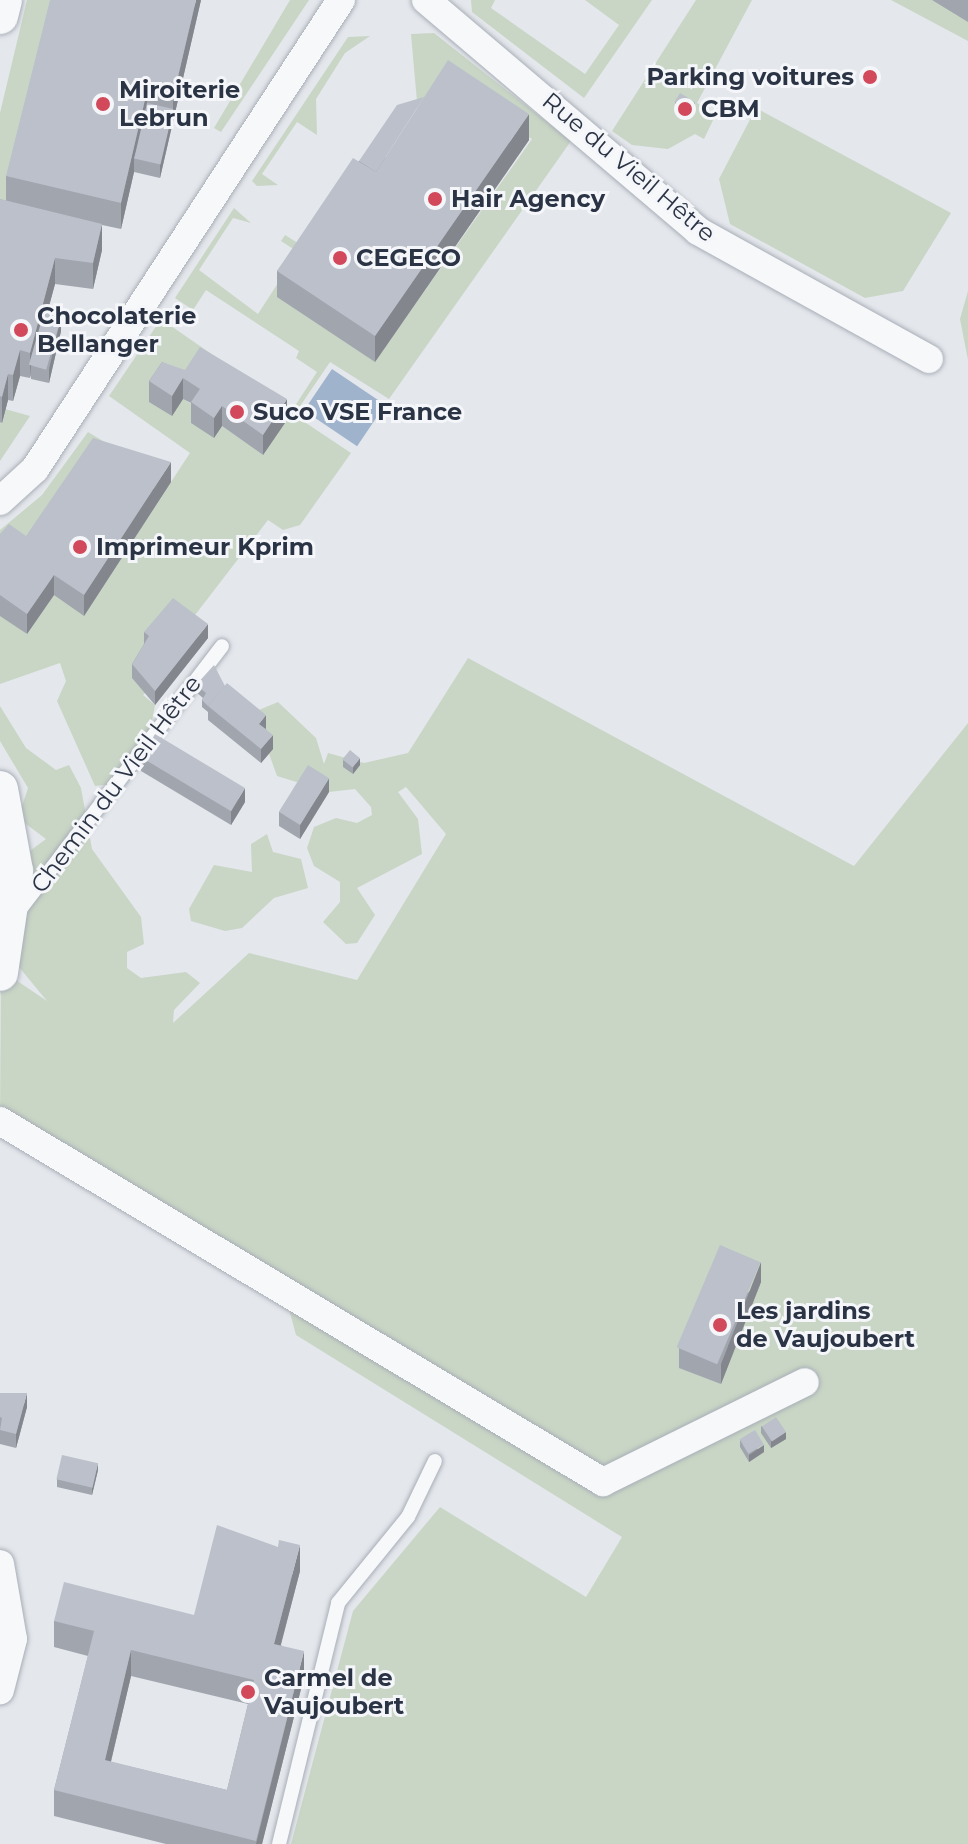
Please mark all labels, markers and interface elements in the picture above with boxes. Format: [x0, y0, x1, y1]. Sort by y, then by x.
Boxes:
place label: Parking voitures [647, 63, 854, 91]
marker: Parking voitures [861, 68, 879, 86]
place label: Miroiterie Lebrun [119, 76, 240, 132]
street label: Rue du Vieil Hêtre [537, 86, 721, 248]
marker: Miroiterie Lebrun [94, 95, 112, 113]
place label: CBM [701, 95, 760, 123]
marker: CBM [676, 100, 694, 118]
place label: Hair Agency [451, 185, 605, 213]
marker: Hair Agency [426, 190, 444, 208]
place label: CEGECO [356, 244, 461, 272]
marker: CEGECO [331, 249, 349, 267]
place label: Chocolaterie Bellanger [37, 302, 196, 358]
marker: Chocolaterie Bellanger [12, 321, 30, 339]
place label: Suco VSE France [253, 398, 462, 426]
marker: Suco VSE France [228, 403, 246, 421]
place label: Imprimeur Kprim [96, 533, 314, 561]
marker: Imprimeur Kprim [71, 538, 89, 556]
street label: Chemin du Vieil Hêtre [25, 670, 207, 898]
place label: Les jardins de Vaujoubert [736, 1297, 915, 1353]
marker: Les jardins de Vaujoubert [711, 1316, 729, 1334]
place label: Carmel de Vaujoubert [264, 1664, 404, 1720]
marker: Carmel de Vaujoubert [239, 1683, 257, 1701]

